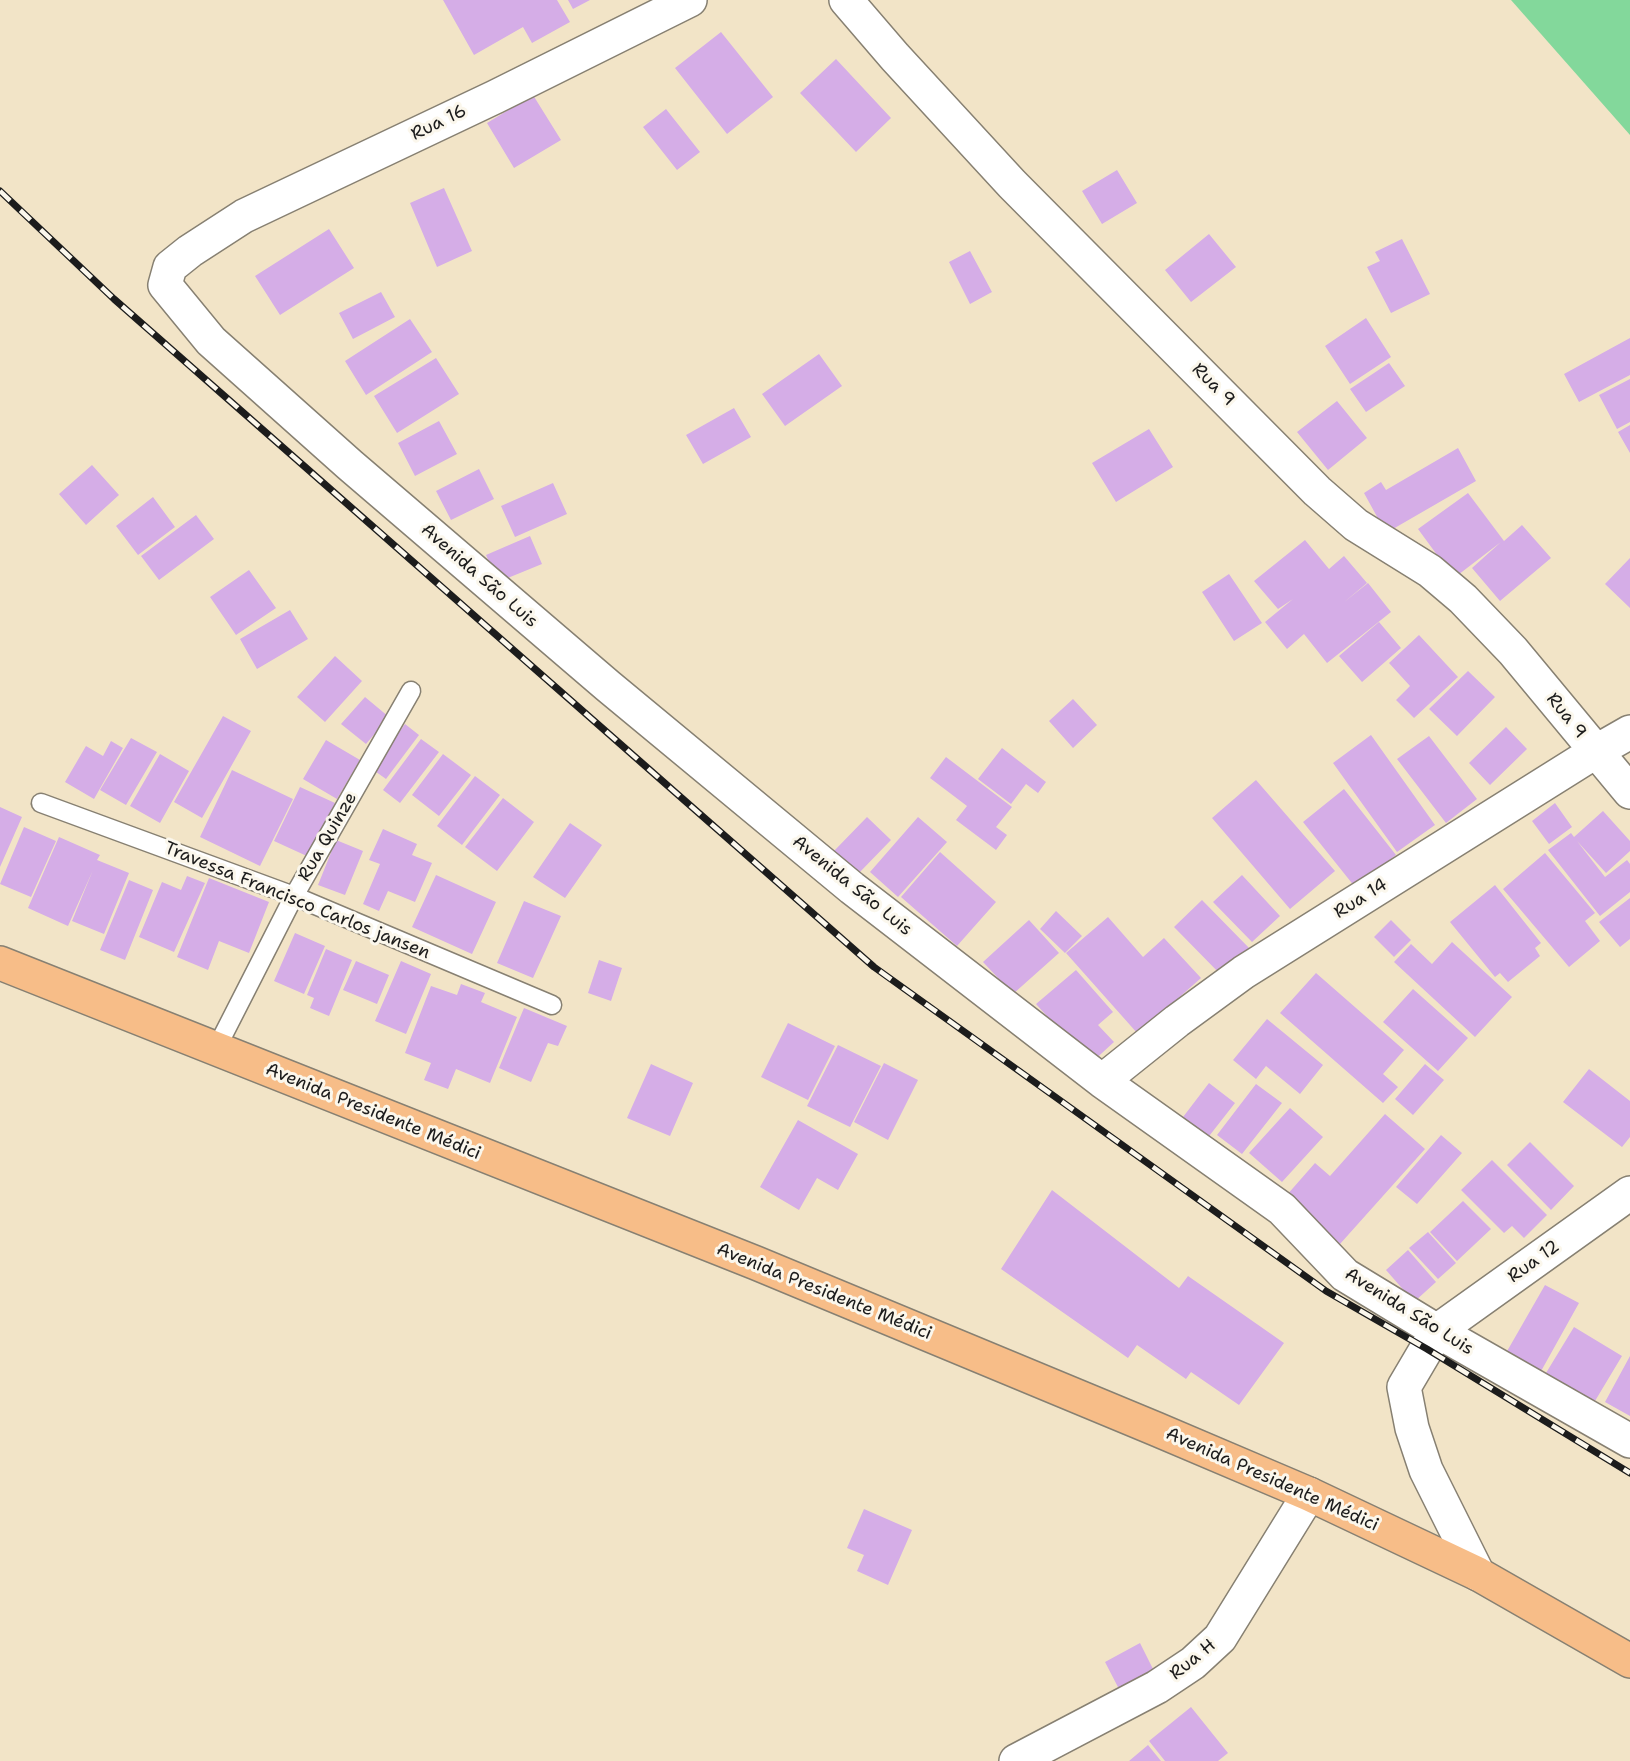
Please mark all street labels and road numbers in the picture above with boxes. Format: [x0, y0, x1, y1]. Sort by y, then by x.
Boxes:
street label: Rua 16 [408, 100, 470, 146]
street label: Rua 9 [1187, 359, 1239, 411]
street label: Avenida São Luis [416, 519, 542, 633]
street label: Rua 9 [1541, 689, 1591, 743]
street label: Rua Quinze [294, 789, 362, 885]
street label: Avenida São Luis [788, 831, 916, 941]
street label: Travessa Francisco Carlos jansen [161, 838, 433, 964]
street label: Rua 14 [1330, 874, 1392, 924]
street label: Avenida Presidente Médici [262, 1059, 484, 1165]
street label: Rua 12 [1504, 1236, 1564, 1288]
street label: Avenida Presidente Médici [713, 1239, 935, 1345]
street label: Avenida São Luis [1341, 1264, 1477, 1360]
street label: Avenida Presidente Médici [1162, 1423, 1382, 1537]
street label: Rua H [1166, 1635, 1220, 1685]

